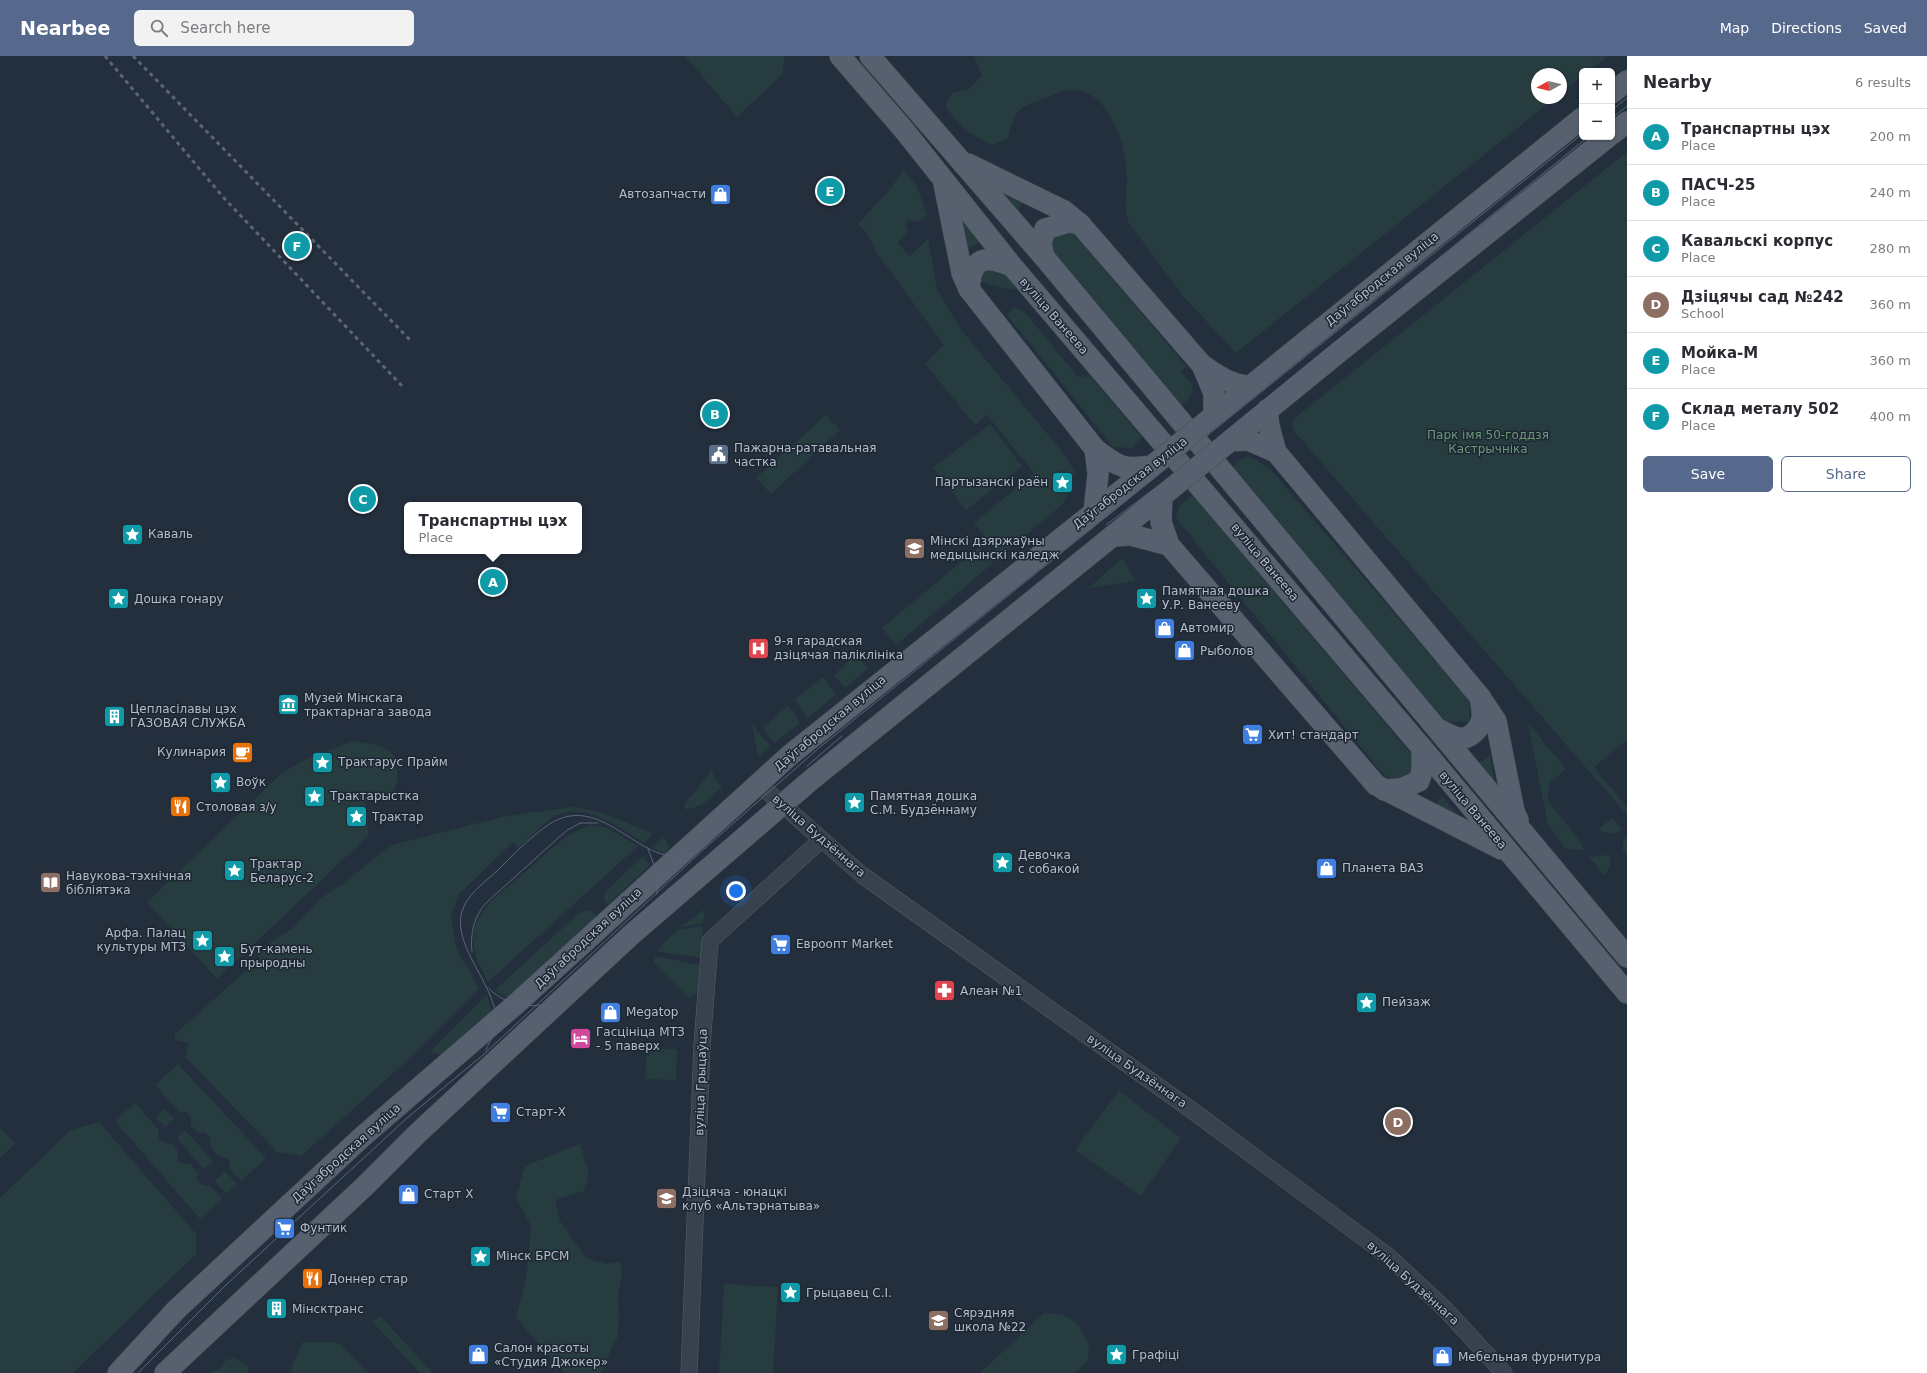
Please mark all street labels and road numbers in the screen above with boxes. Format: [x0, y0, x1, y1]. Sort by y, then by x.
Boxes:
street label: Даўгабродская вуліца [1323, 229, 1441, 329]
street label: вуліца Ванеева [1017, 275, 1091, 357]
street label: Даўгабродская вуліца [1070, 434, 1190, 532]
street label: вуліца Ванеева [1228, 520, 1302, 604]
street label: Даўгабродская вуліца [771, 672, 889, 774]
street label: вуліца Ванеева [1436, 768, 1510, 852]
street label: вуліца Будзённага [770, 792, 868, 880]
street label: Даўгабродская вуліца [532, 885, 644, 991]
street label: вуліца Грыцаўца [692, 1028, 710, 1136]
street label: вуліца Будзённага [1084, 1031, 1190, 1111]
street label: Даўгабродская вуліца [289, 1101, 403, 1205]
street label: вуліца Будзённага [1364, 1238, 1462, 1328]

